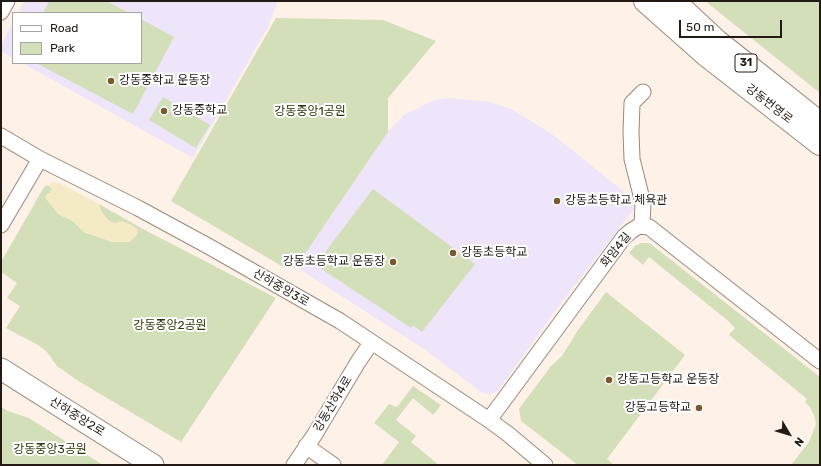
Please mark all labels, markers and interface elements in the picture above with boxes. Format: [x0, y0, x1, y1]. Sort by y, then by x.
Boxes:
legend [12, 12, 142, 64]
scale bar [681, 12, 784, 38]
text: 50 m [686, 20, 714, 34]
text: Road [50, 21, 78, 35]
text: Park [50, 41, 75, 55]
road number: 31 [735, 54, 757, 72]
place label: 강동중학교 운동장 [119, 74, 210, 88]
marker: 강동중학교 운동장 [106, 76, 116, 86]
street label: 강동번영로 [743, 81, 795, 127]
place label: 강동중학교 [172, 104, 227, 118]
park label: 강동중앙1공원 [274, 105, 346, 119]
marker: 강동중학교 [159, 106, 169, 116]
place label: 강동초등학교 체육관 [565, 194, 667, 208]
marker: 강동초등학교 체육관 [552, 196, 562, 206]
street label: 화암4길 [598, 230, 634, 270]
place label: 강동초등학교 [461, 246, 527, 260]
marker: 강동초등학교 [448, 248, 458, 258]
place label: 강동초등학교 운동장 [283, 255, 385, 269]
marker: 강동초등학교 운동장 [388, 257, 398, 267]
street label: 산하중앙3로 [250, 266, 312, 310]
park label: 강동중앙2공원 [133, 319, 207, 333]
street label: 강동산하4로 [311, 373, 355, 435]
place label: 강동고등학교 운동장 [617, 373, 719, 387]
marker: 강동고등학교 운동장 [604, 375, 614, 385]
street label: 산하중앙2로 [47, 394, 107, 440]
place label: 강동고등학교 [625, 401, 691, 415]
marker: 강동고등학교 [694, 403, 704, 413]
north arrow [769, 414, 809, 454]
text: N [791, 435, 806, 449]
park label: 강동중앙3공원 [13, 443, 87, 457]

